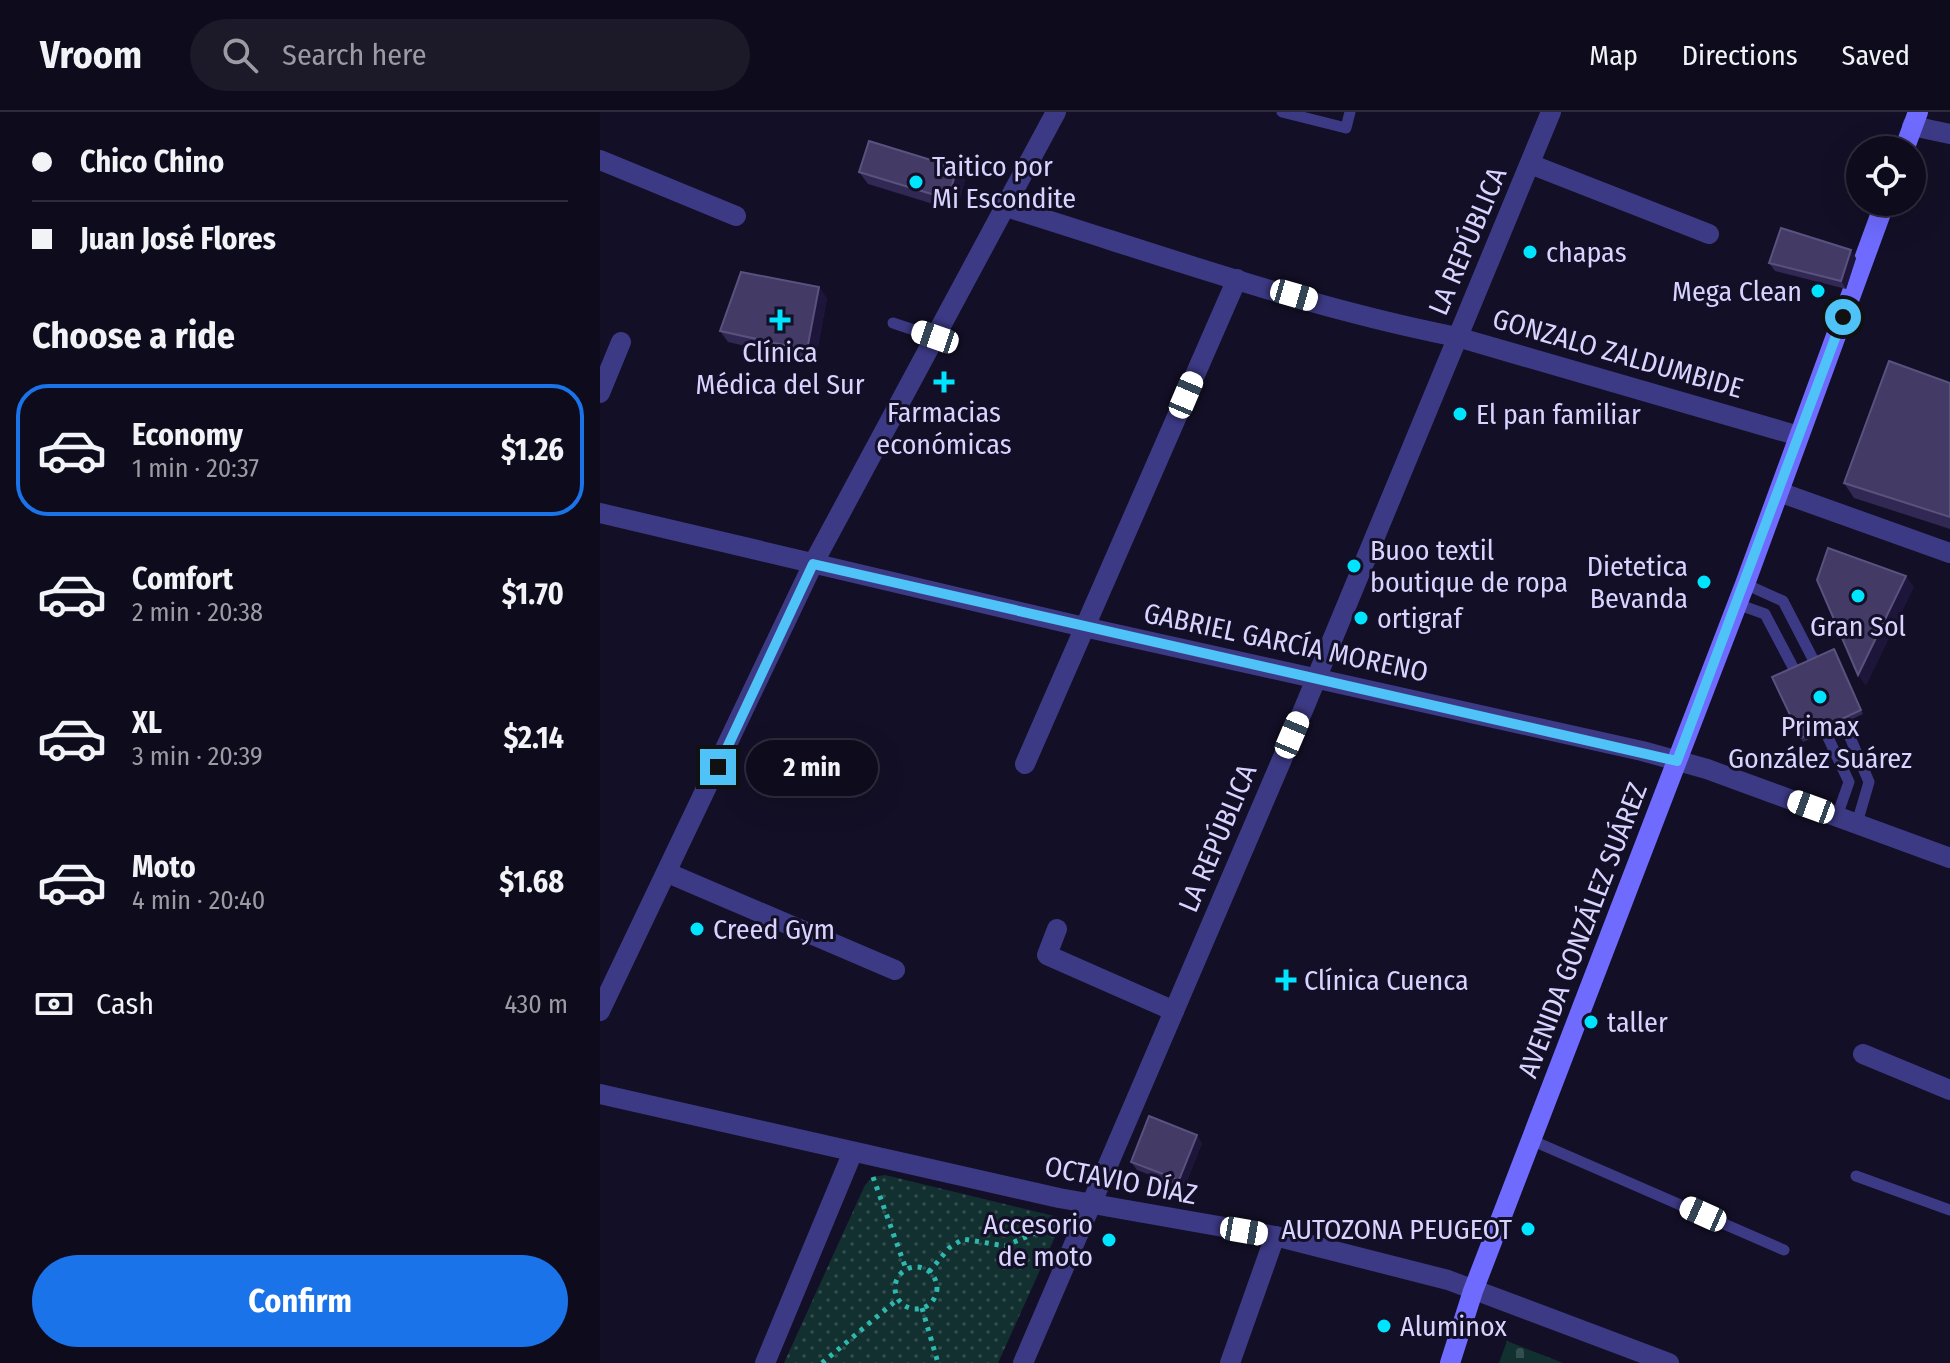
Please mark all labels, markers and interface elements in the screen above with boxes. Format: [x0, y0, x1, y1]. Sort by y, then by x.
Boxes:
search box [190, 19, 750, 91]
text: Vroom [40, 32, 142, 78]
icon: search [218, 33, 262, 77]
text: Search here [282, 37, 427, 73]
text: Map [1589, 39, 1638, 72]
text: Directions [1682, 39, 1798, 72]
text: Saved [1842, 39, 1910, 72]
map controls [1846, 136, 1926, 216]
button: locate [1846, 136, 1926, 216]
text: Chico Chino [80, 144, 224, 180]
place label: Taitico por Mi Escondite [932, 150, 1076, 215]
street label: LA REPÚBLICA [1422, 162, 1513, 320]
marker: Taitico por Mi Escondite [907, 173, 925, 191]
text: Juan José Flores [80, 221, 276, 257]
place label: chapas [1546, 236, 1627, 269]
marker: chapas [1521, 243, 1539, 261]
place label: Mega Clean [1672, 275, 1802, 308]
car [1268, 277, 1320, 313]
marker: Mega Clean [1809, 282, 1827, 300]
route start [1825, 299, 1861, 335]
street label: GONZALO ZALDUMBIDE [1489, 302, 1747, 405]
marker: Clínica Médica del Sur [769, 309, 791, 331]
text: Choose a ride [32, 314, 235, 358]
car [908, 318, 962, 356]
place label: Clínica Médica del Sur [696, 336, 865, 401]
car [1166, 368, 1206, 422]
marker: Farmacias económicas [935, 373, 953, 391]
place label: Farmacias económicas [876, 396, 1012, 461]
place label: El pan familiar [1476, 398, 1641, 431]
marker: El pan familiar [1451, 405, 1469, 423]
icon: car [36, 414, 108, 486]
text: Economy [132, 417, 243, 453]
text: $1.26 [501, 432, 564, 468]
text: 1 min · 20:37 [132, 453, 259, 484]
place label: Buoo textil boutique de ropa [1370, 534, 1568, 599]
place label: Dietetica Bevanda [1587, 550, 1688, 615]
marker: Buoo textil boutique de ropa [1345, 557, 1363, 575]
icon: car [36, 558, 108, 630]
text: Comfort [132, 561, 233, 597]
marker: Dietetica Bevanda [1695, 573, 1713, 591]
text: $1.70 [502, 576, 564, 612]
marker: Gran Sol [1849, 587, 1867, 605]
street label: GABRIEL GARCÍA MORENO [1141, 596, 1431, 689]
text: 2 min · 20:38 [132, 597, 263, 628]
place label: ortigraf [1377, 602, 1464, 635]
marker: ortigraf [1352, 609, 1370, 627]
place label: Gran Sol [1810, 610, 1906, 643]
marker: Primax González Suárez [1811, 688, 1829, 706]
icon: car [36, 702, 108, 774]
text: XL [132, 705, 162, 741]
car [1272, 708, 1312, 762]
place label: Primax González Suárez [1728, 710, 1912, 775]
text: $2.14 [503, 720, 564, 756]
callout: 2 min [746, 739, 878, 795]
text: 3 min · 20:39 [132, 741, 263, 772]
route end [700, 749, 736, 785]
text: 2 min [783, 752, 841, 783]
street label: LA REPÚBLICA [1172, 759, 1263, 917]
street label: AVENIDA GONZÁLEZ SUÁREZ [1511, 778, 1654, 1082]
car [1784, 788, 1838, 826]
icon: car [36, 846, 108, 918]
text: Moto [132, 849, 196, 885]
text: $1.68 [499, 864, 564, 900]
text: 4 min · 20:40 [132, 885, 265, 916]
place label: Creed Gym [713, 913, 835, 946]
marker: Creed Gym [688, 920, 706, 938]
place label: Clínica Cuenca [1304, 964, 1469, 997]
marker: Clínica Cuenca [1275, 969, 1297, 991]
icon: cash [32, 982, 76, 1026]
text: Cash [96, 986, 154, 1022]
text: 430 m [504, 989, 568, 1020]
place label: taller [1607, 1006, 1668, 1039]
marker: taller [1582, 1013, 1600, 1031]
street label: OCTAVIO DÍAZ [1042, 1150, 1200, 1211]
car [1676, 1193, 1730, 1235]
place label: Accesorio de moto [983, 1208, 1093, 1273]
place label: AUTOZONA PEUGEOT [1281, 1213, 1512, 1246]
car [1218, 1215, 1270, 1247]
marker: AUTOZONA PEUGEOT [1519, 1220, 1537, 1238]
marker: Accesorio de moto [1100, 1231, 1118, 1249]
button: Confirm [32, 1255, 568, 1347]
place label: Aluminox [1400, 1310, 1508, 1343]
marker: Aluminox [1375, 1317, 1393, 1335]

